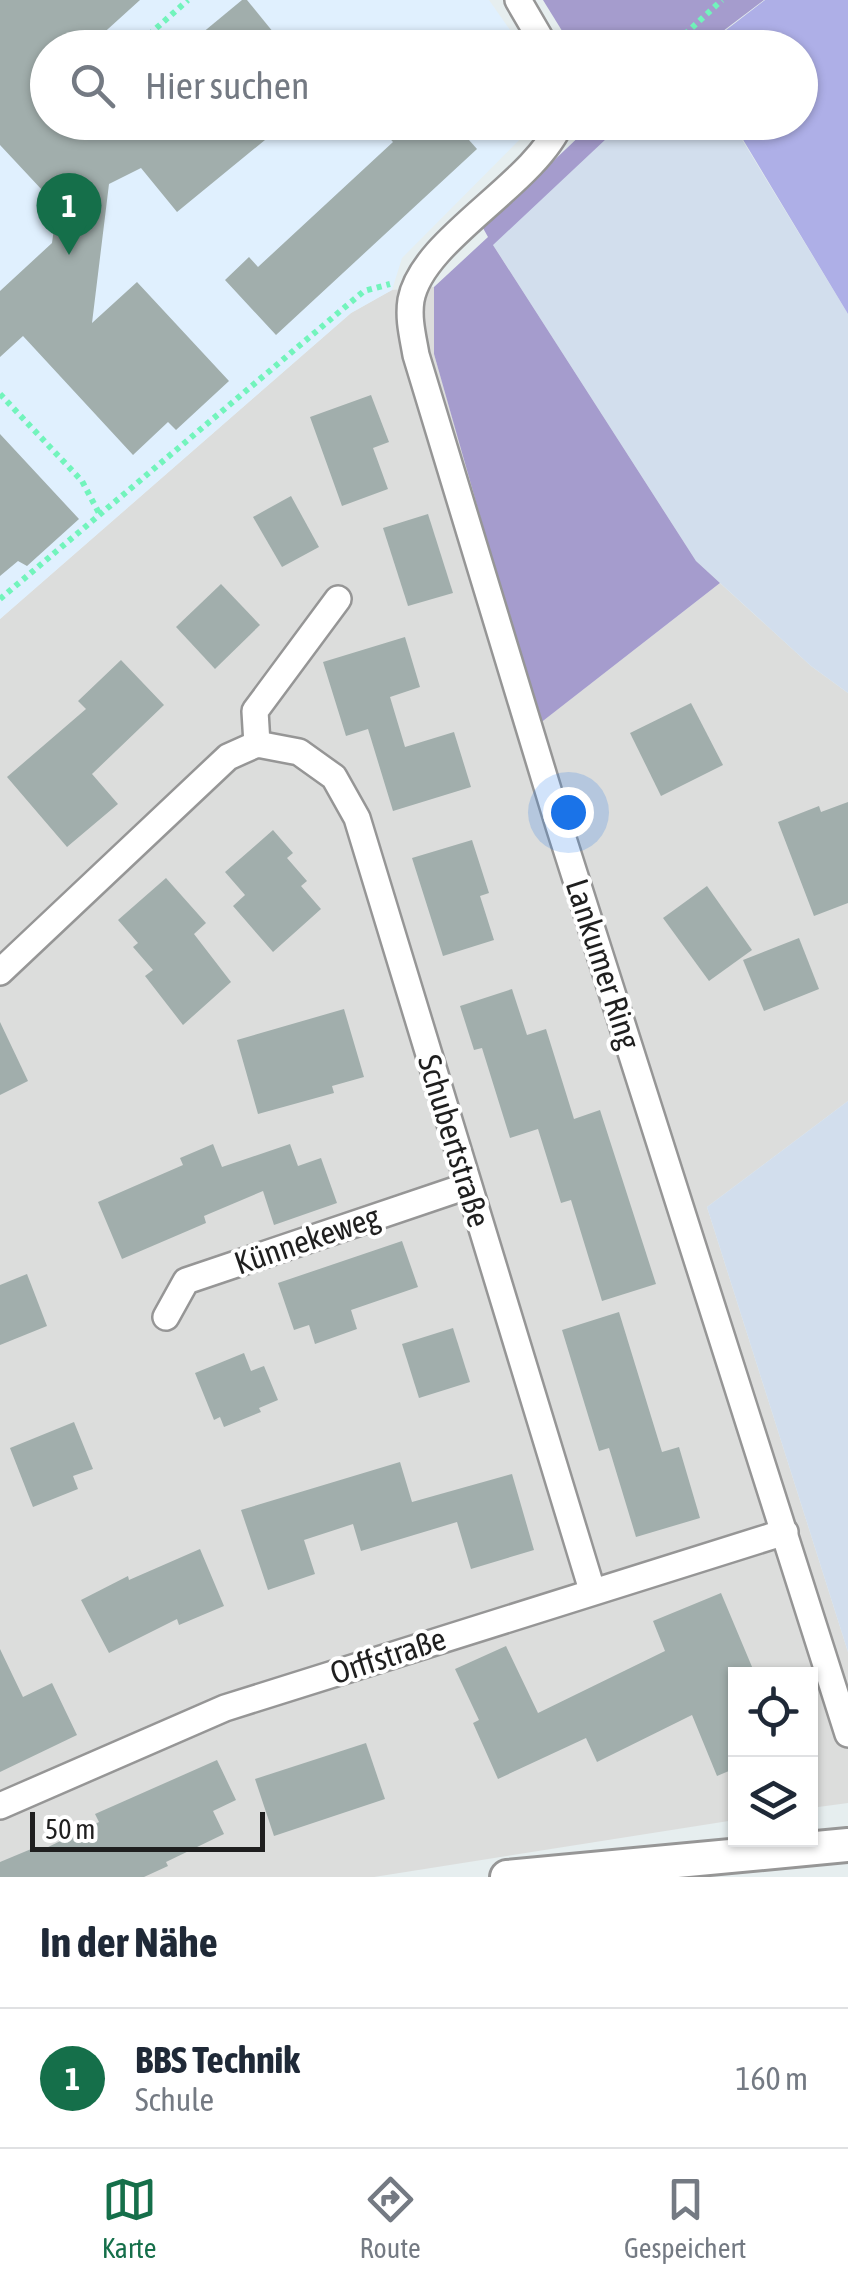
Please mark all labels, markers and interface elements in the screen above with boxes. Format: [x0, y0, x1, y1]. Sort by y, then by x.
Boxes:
search box [30, 30, 818, 140]
icon: search [65, 58, 120, 113]
text: Hier suchen [145, 64, 309, 107]
pin: 1 [36, 172, 102, 255]
your location [543, 787, 594, 838]
street label: Lankumer Ring [559, 874, 648, 1054]
street label: Schubertstraße [411, 1050, 498, 1231]
street label: Künnekeweg [229, 1197, 385, 1282]
street label: Orffstraße [326, 1620, 450, 1691]
map controls [728, 1667, 818, 1847]
button: locate [728, 1667, 818, 1757]
button: layers [728, 1757, 818, 1847]
scale bar [30, 1807, 265, 1852]
text: 50 m [45, 1813, 95, 1845]
text: In der Nähe [40, 1918, 218, 1966]
text: BBS Technik [135, 2038, 300, 2081]
text: 1 [65, 2060, 80, 2097]
text: 160 m [735, 2060, 808, 2097]
text: Schule [135, 2081, 214, 2118]
tab: Karte [102, 2172, 157, 2264]
tab: Route [360, 2172, 421, 2264]
tab: Gespeichert [624, 2172, 746, 2264]

